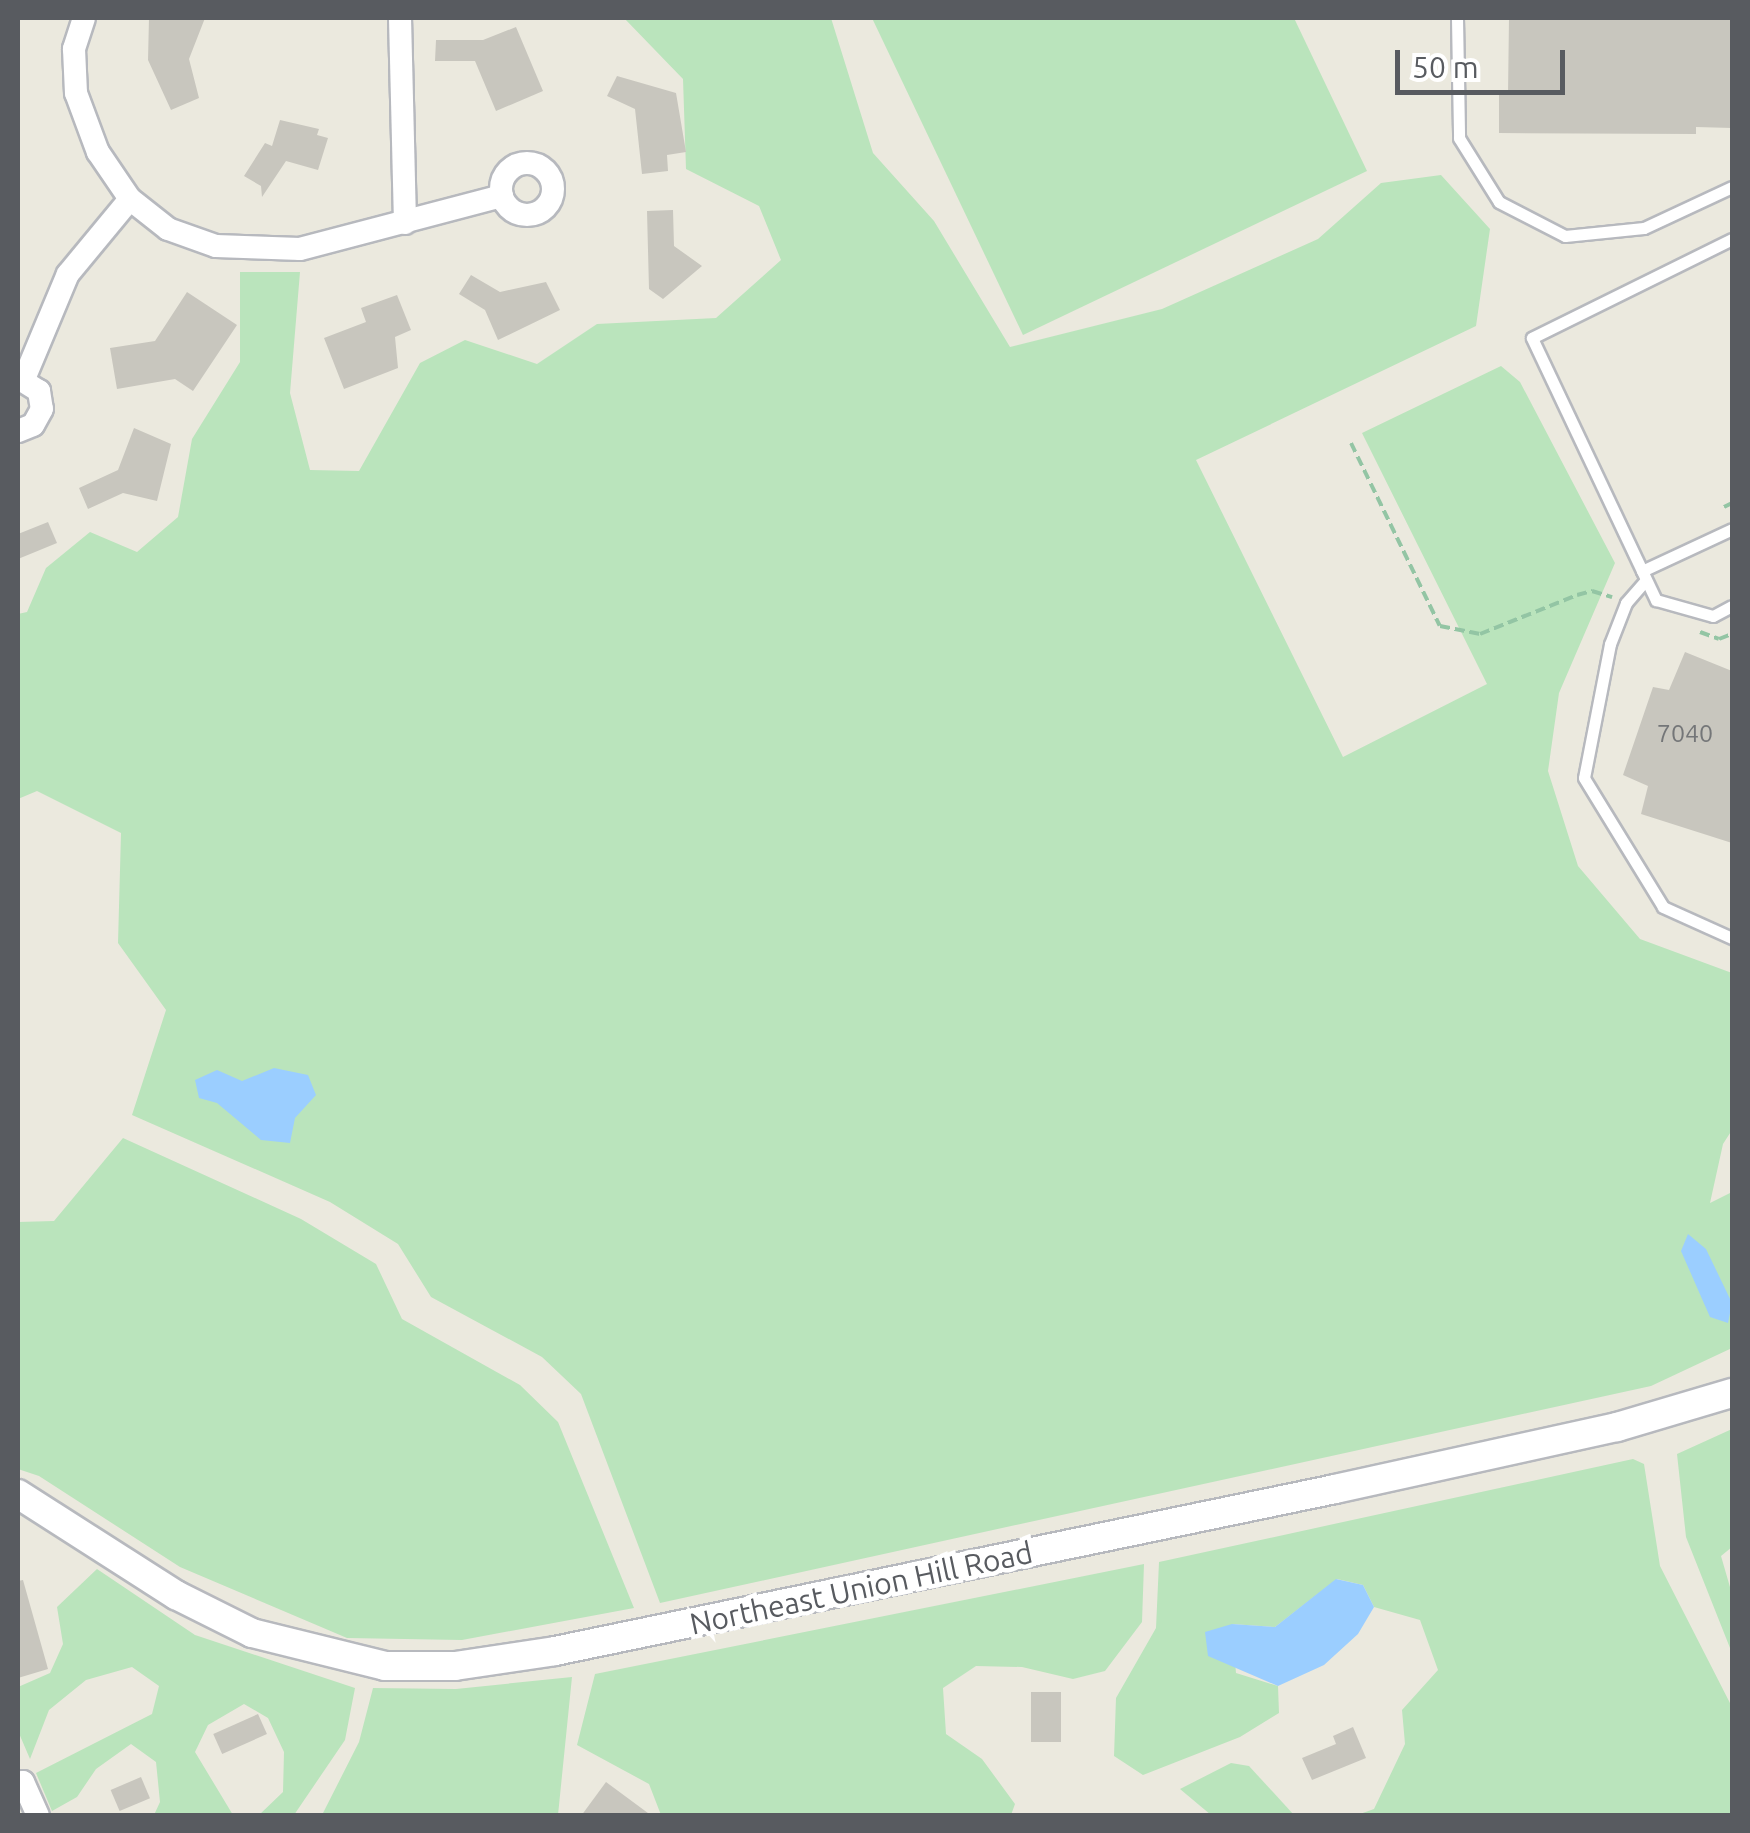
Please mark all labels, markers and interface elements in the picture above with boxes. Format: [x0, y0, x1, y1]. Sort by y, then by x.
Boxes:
scale bar [1400, 30, 1570, 92]
text: 50 m [1412, 50, 1479, 84]
house number: 7040 [1657, 718, 1713, 748]
street label: Northeast Union Hill Road [686, 1534, 1036, 1642]

